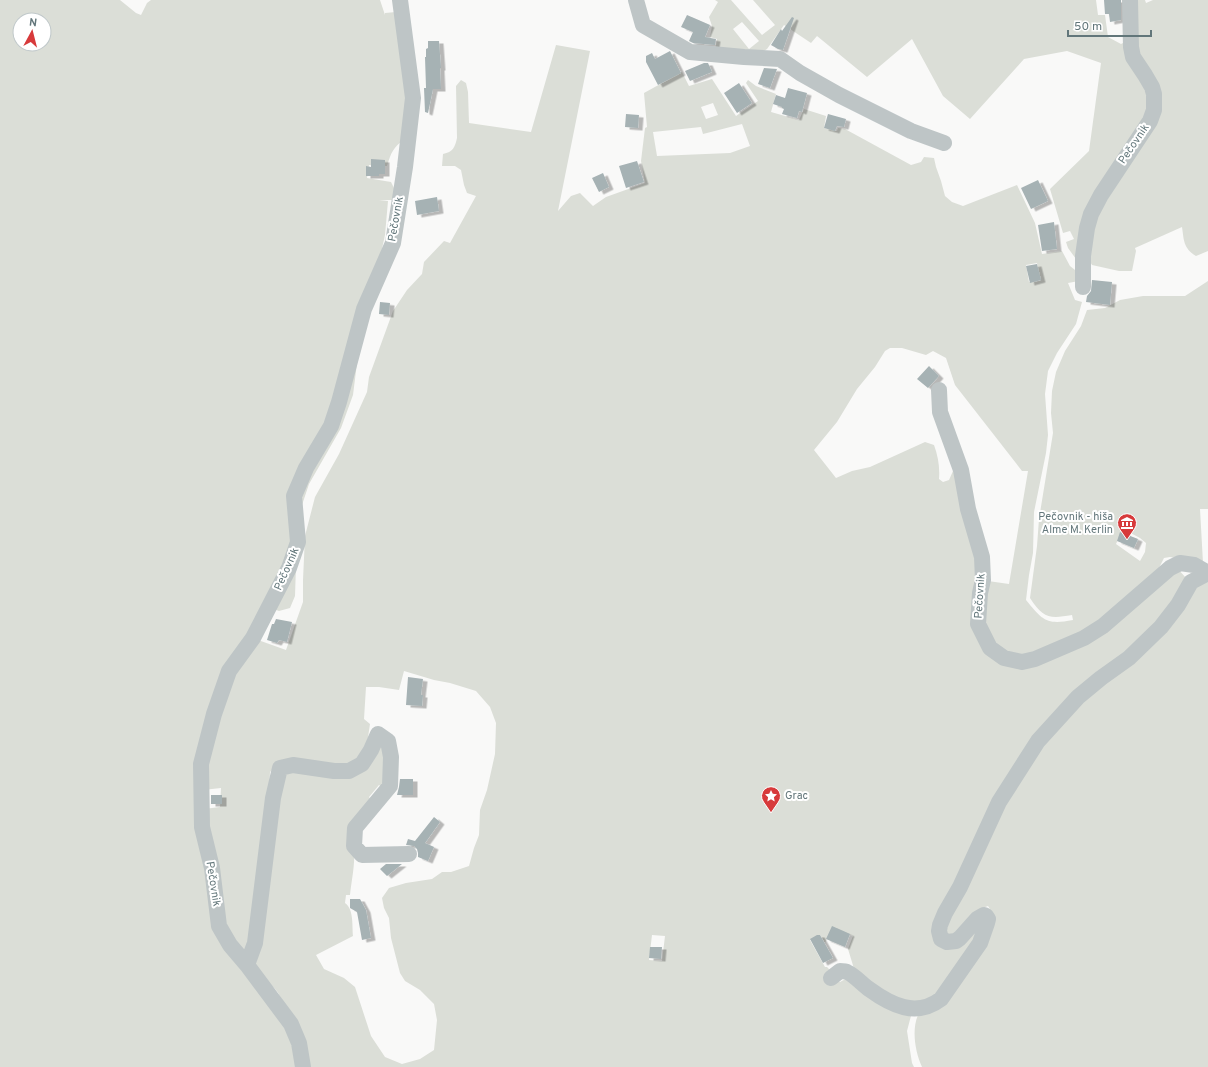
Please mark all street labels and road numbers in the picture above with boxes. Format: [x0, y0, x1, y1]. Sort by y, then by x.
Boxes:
street label: Pečovnik [1116, 121, 1153, 167]
street label: Pečovnik [385, 195, 407, 243]
street label: Pečovnik [271, 545, 303, 593]
street label: Pečovnik [971, 573, 989, 619]
street label: Pečovnik [203, 860, 223, 908]

